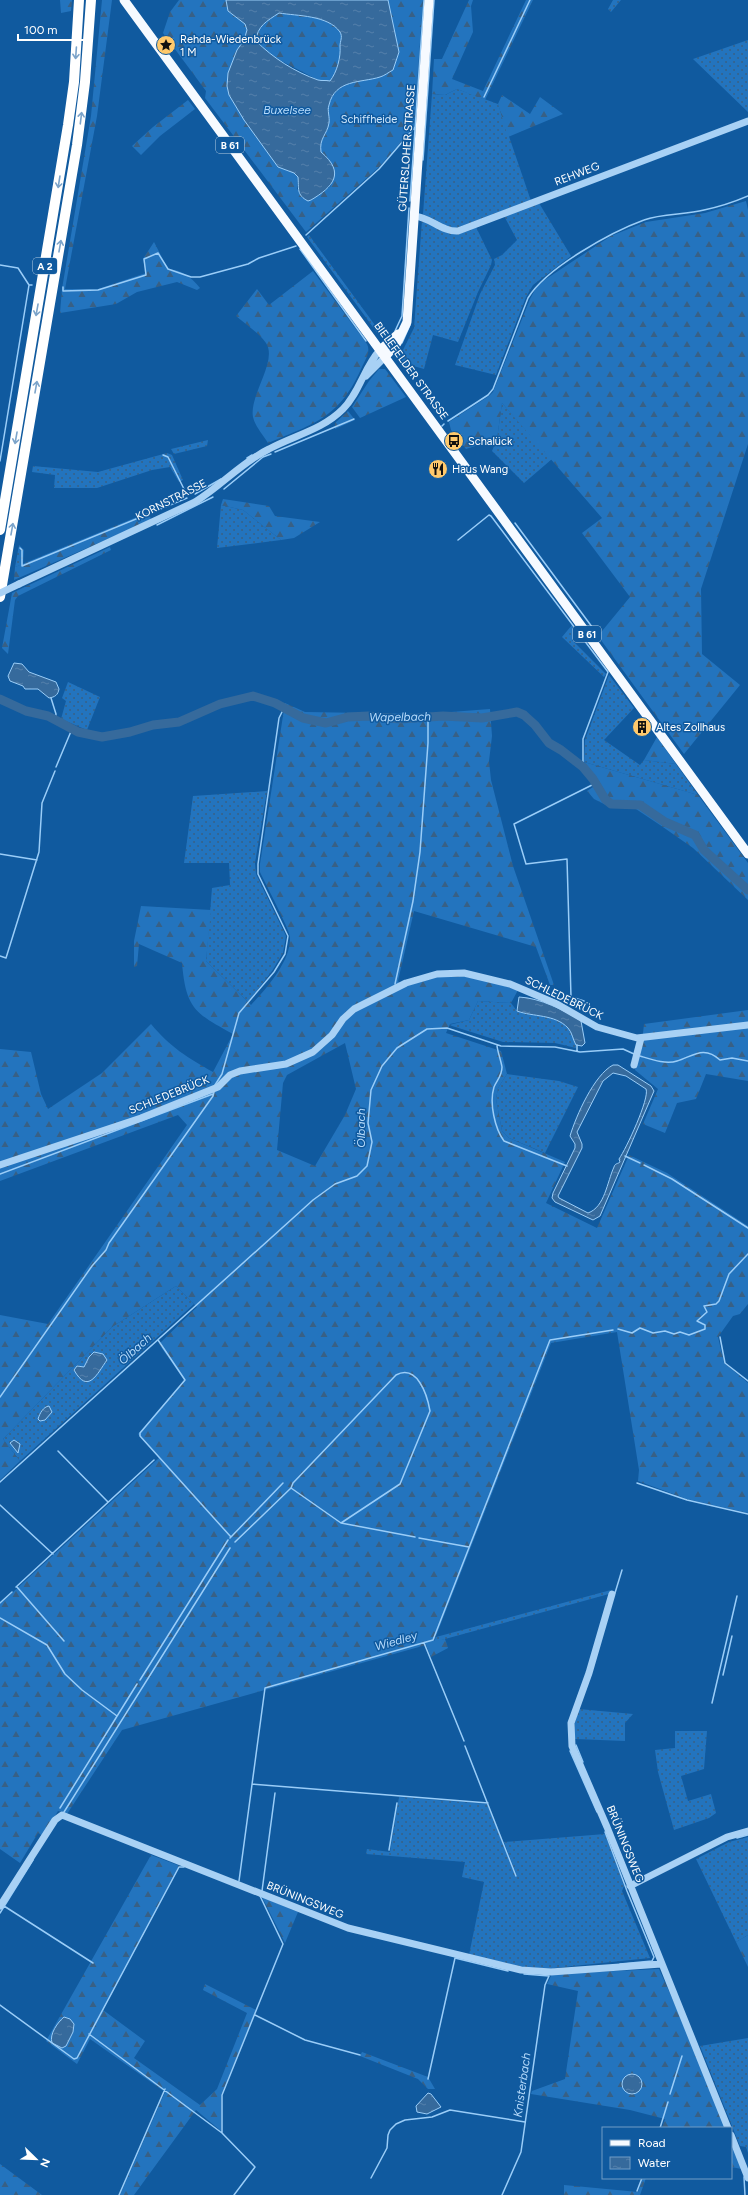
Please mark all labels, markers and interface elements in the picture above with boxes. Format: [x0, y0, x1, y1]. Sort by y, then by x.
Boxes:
scale bar [18, 16, 91, 42]
text: 100 m [24, 23, 58, 37]
place label: Rehda-Wiedenbrück 1 M [180, 33, 282, 59]
place icon: Rehda-Wiedenbrück 1 M [155, 34, 177, 56]
one-way arrow [73, 46, 80, 59]
street label: GÜTERSLOHER STRASSE [395, 84, 418, 212]
water label: Buxelsee [263, 103, 311, 117]
one-way arrow [77, 112, 84, 125]
park label: Schiffheide [341, 113, 397, 126]
road number: B 61 [216, 137, 244, 153]
street label: REHWEG [553, 159, 601, 189]
one-way arrow [55, 175, 63, 188]
one-way arrow [56, 240, 64, 253]
road number: A 2 [33, 258, 57, 274]
one-way arrow [33, 303, 41, 316]
street label: BIELEFELDER STRASSE [371, 320, 451, 422]
one-way arrow [32, 381, 40, 394]
bus stop icon: Schalück [443, 430, 465, 452]
one-way arrow [12, 431, 20, 444]
place label: Schalück [468, 435, 513, 448]
restaurant icon: Haus Wang [427, 458, 449, 480]
place label: Haus Wang [452, 463, 508, 476]
street label: KORNSTRASSE [133, 477, 209, 523]
one-way arrow [8, 523, 16, 536]
road number: B 61 [573, 626, 601, 642]
water label: Wapelbach [369, 709, 431, 725]
building icon: Altes Zollhaus [631, 716, 653, 738]
place label: Altes Zollhaus [656, 721, 725, 734]
street label: SCHLEDEBRÜCK [523, 973, 606, 1023]
street label: SCHLEDEBRÜCK [127, 1072, 211, 1117]
water label: Ölbach [354, 1108, 368, 1148]
water label: Ölbach [116, 1330, 155, 1367]
water label: Wiedley [373, 1628, 419, 1654]
street label: BRÜNINGSWEG [604, 1803, 647, 1884]
street label: BRÜNINGSWEG [265, 1878, 346, 1921]
water label: Knisterbach [511, 2052, 533, 2118]
legend [602, 2127, 732, 2179]
text: Road [638, 2136, 666, 2150]
north arrow [16, 2139, 56, 2179]
text: N [37, 2156, 52, 2169]
text: Water [638, 2156, 670, 2170]

